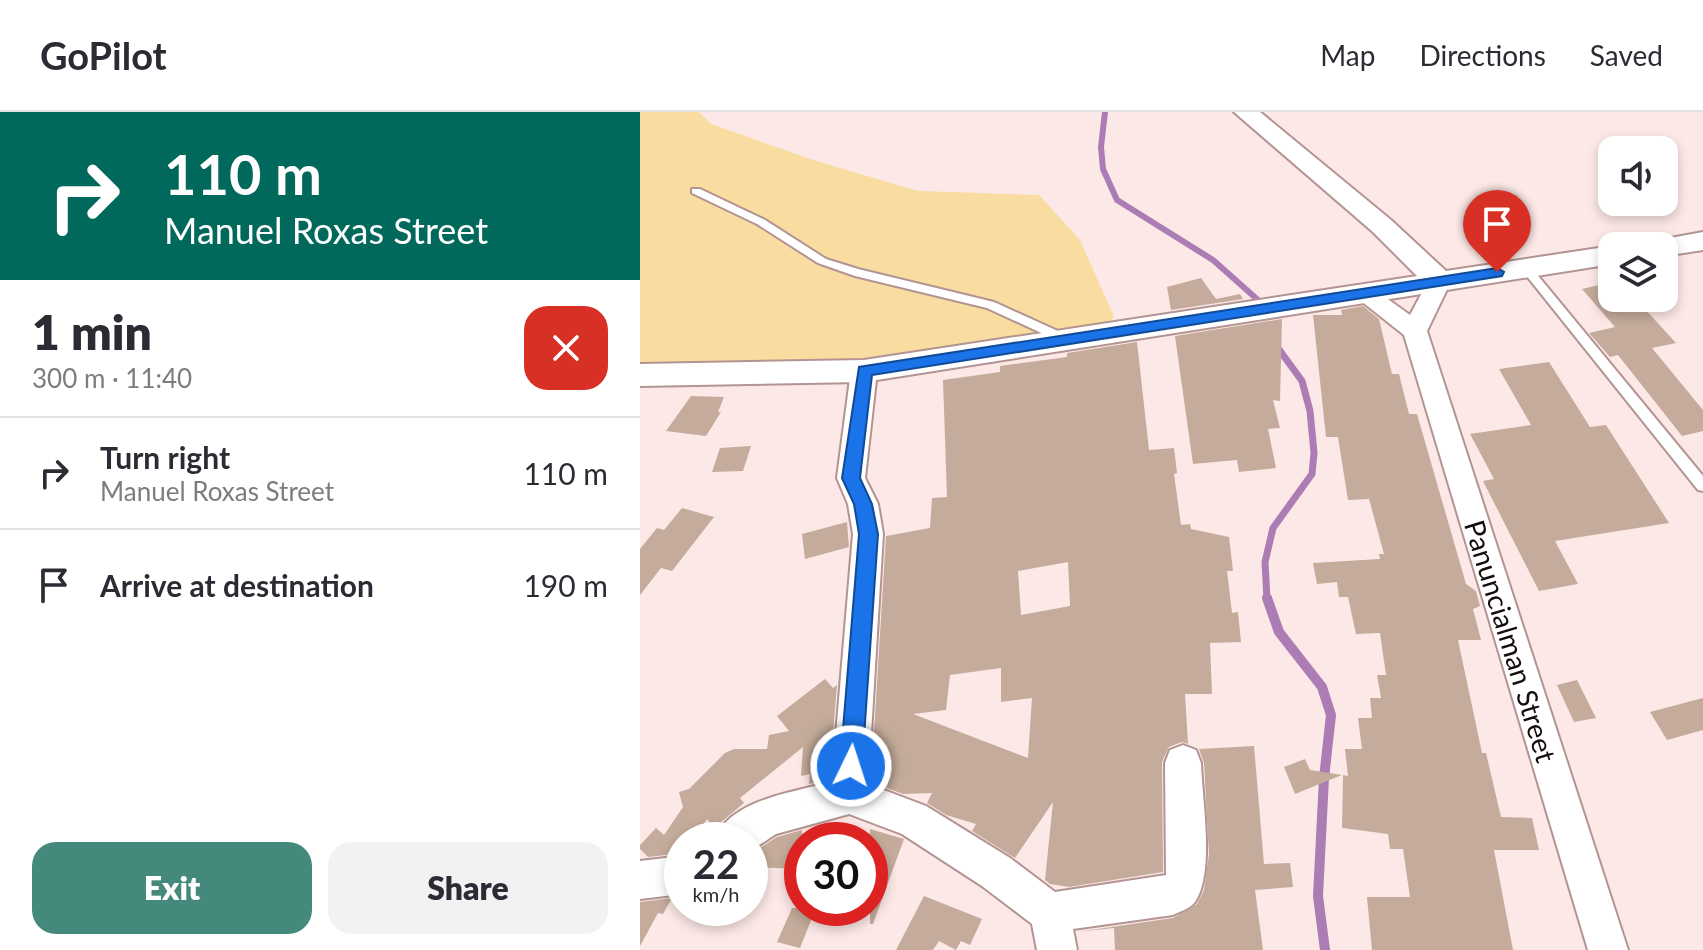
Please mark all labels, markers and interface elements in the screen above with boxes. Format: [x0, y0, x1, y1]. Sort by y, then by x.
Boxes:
text: GoPilot [40, 32, 167, 78]
text: Map [1320, 38, 1375, 72]
text: Directions [1419, 38, 1546, 72]
text: Saved [1590, 38, 1663, 72]
map controls [1598, 136, 1678, 312]
button: sound [1598, 136, 1678, 216]
text: 110 m [164, 140, 322, 207]
icon: right [32, 144, 136, 248]
pin [1463, 190, 1531, 272]
icon: arrive [1475, 202, 1519, 246]
text: Manuel Roxas Street [164, 208, 488, 252]
button: layers [1598, 232, 1678, 312]
text: 1 min [32, 303, 152, 360]
button: close [524, 306, 608, 390]
text: 300 m · 11:40 [32, 362, 192, 394]
text: Turn right [100, 439, 230, 475]
icon: right [32, 451, 76, 495]
text: 110 m [523, 455, 608, 491]
text: Manuel Roxas Street [100, 475, 334, 507]
street label: Panuncialman Street [1458, 516, 1564, 766]
icon: arrive [32, 563, 76, 607]
text: Arrive at destination [100, 567, 374, 603]
text: 190 m [523, 567, 608, 603]
position arrow [809, 724, 893, 808]
speed limit sign: 30 [784, 822, 888, 926]
text: 22 [693, 840, 739, 888]
button: Exit [32, 842, 312, 934]
button: Share [328, 842, 608, 934]
text: km/h [693, 882, 739, 906]

